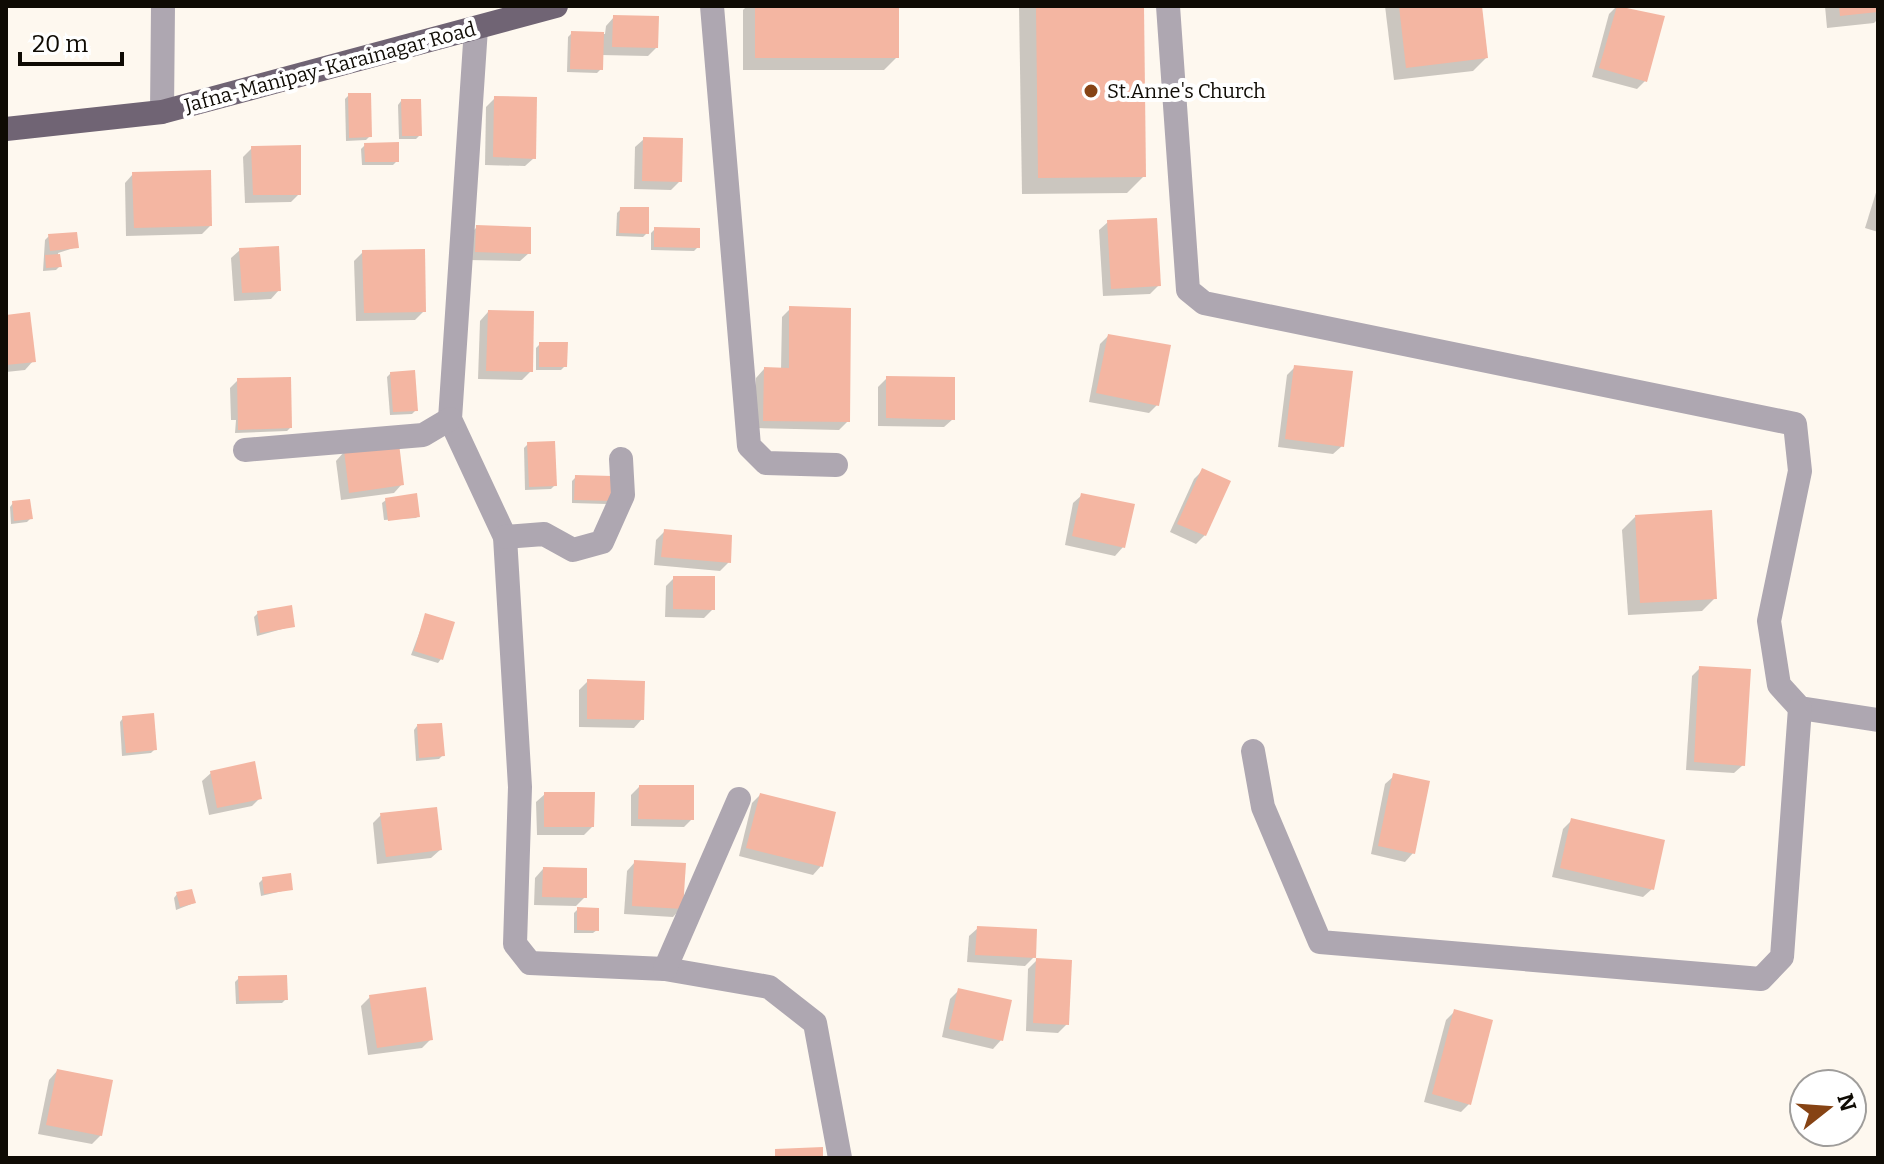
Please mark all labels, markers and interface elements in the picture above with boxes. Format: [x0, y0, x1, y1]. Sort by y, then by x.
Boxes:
scale bar [20, 16, 122, 66]
street label: Jafna-Manipay-Karainagar Road [181, 16, 478, 118]
text: 20 m [32, 30, 88, 58]
place label: St.Anne's Church [1107, 79, 1266, 103]
marker: St.Anne's Church [1082, 82, 1100, 100]
north arrow [1788, 1068, 1868, 1148]
text: N [1831, 1090, 1862, 1114]

